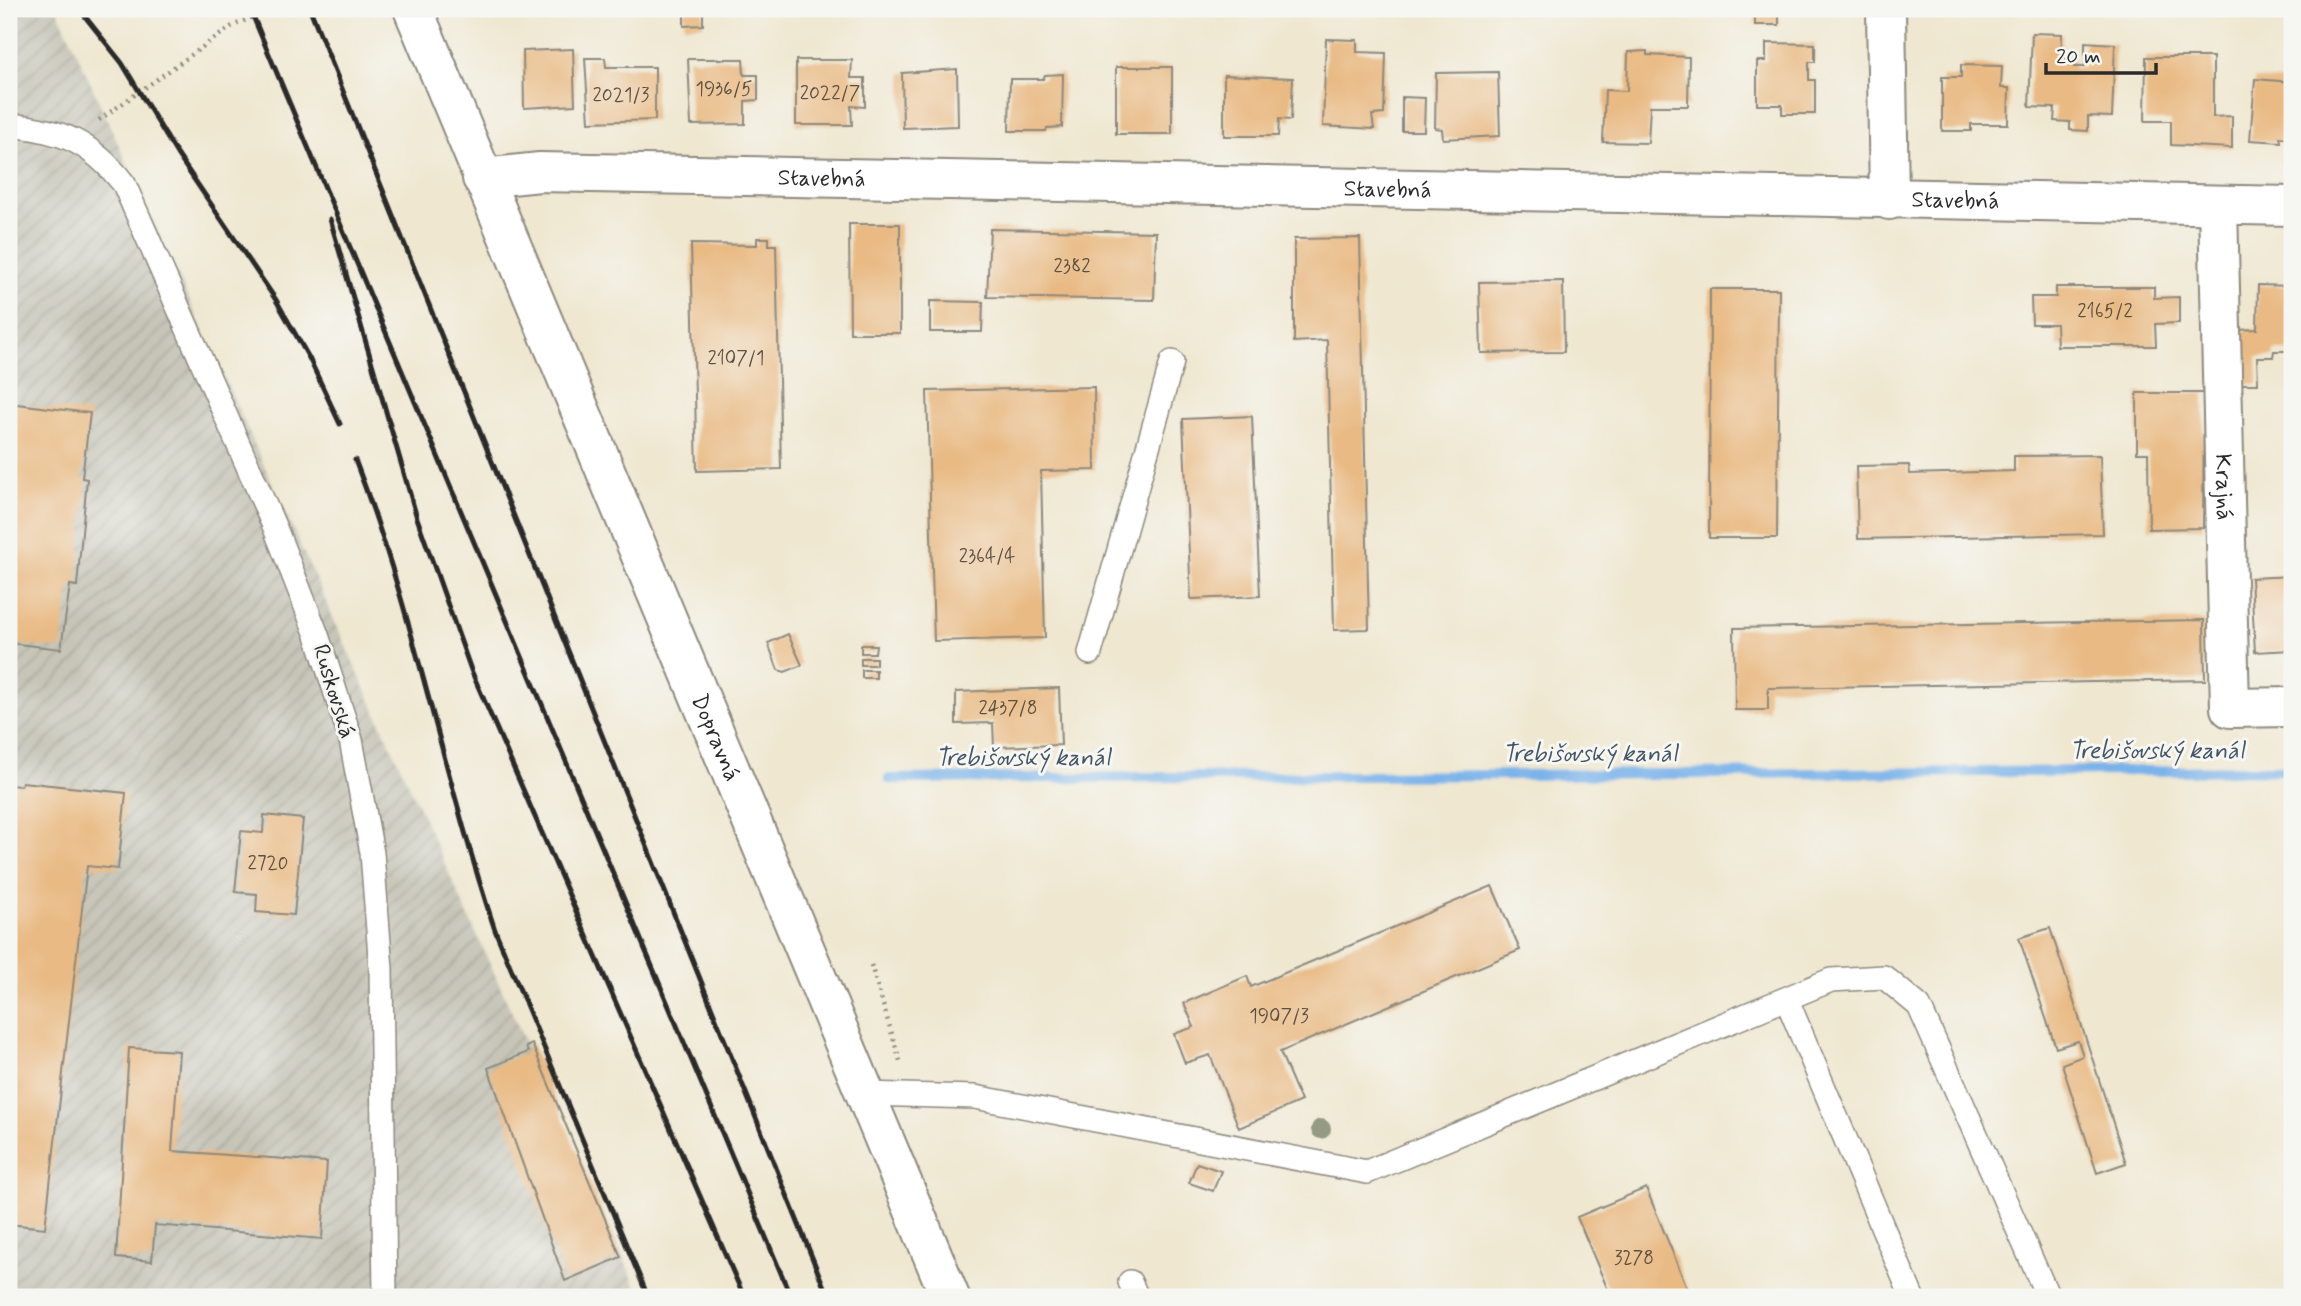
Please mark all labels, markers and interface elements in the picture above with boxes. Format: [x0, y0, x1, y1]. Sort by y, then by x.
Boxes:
scale bar [2046, 32, 2156, 76]
text: 20 m [2056, 43, 2101, 71]
house number: 1936/5 [696, 77, 752, 102]
house number: 2022/7 [800, 81, 860, 106]
house number: 2021/3 [593, 83, 650, 108]
street label: Stavebná [777, 164, 866, 195]
street label: Stavebná [1343, 175, 1432, 206]
street label: Stavebná [1911, 186, 2000, 217]
house number: 2382 [1054, 254, 1090, 279]
house number: 2165/2 [2077, 299, 2133, 324]
house number: 2107/1 [707, 346, 765, 371]
street label: Krajná [2207, 453, 2239, 521]
house number: 2364/4 [959, 544, 1015, 569]
street label: Ruskovská [305, 641, 362, 742]
street label: Dopravná [683, 690, 746, 786]
house number: 2437/8 [978, 696, 1038, 721]
water label: Trebišovský kanál [2069, 736, 2247, 767]
water label: Trebišovský kanál [1502, 739, 1680, 770]
water label: Trebišovský kanál [935, 743, 1113, 774]
house number: 2720 [248, 851, 288, 876]
house number: 1907/3 [1249, 1004, 1309, 1029]
house number: 3278 [1614, 1246, 1654, 1271]

